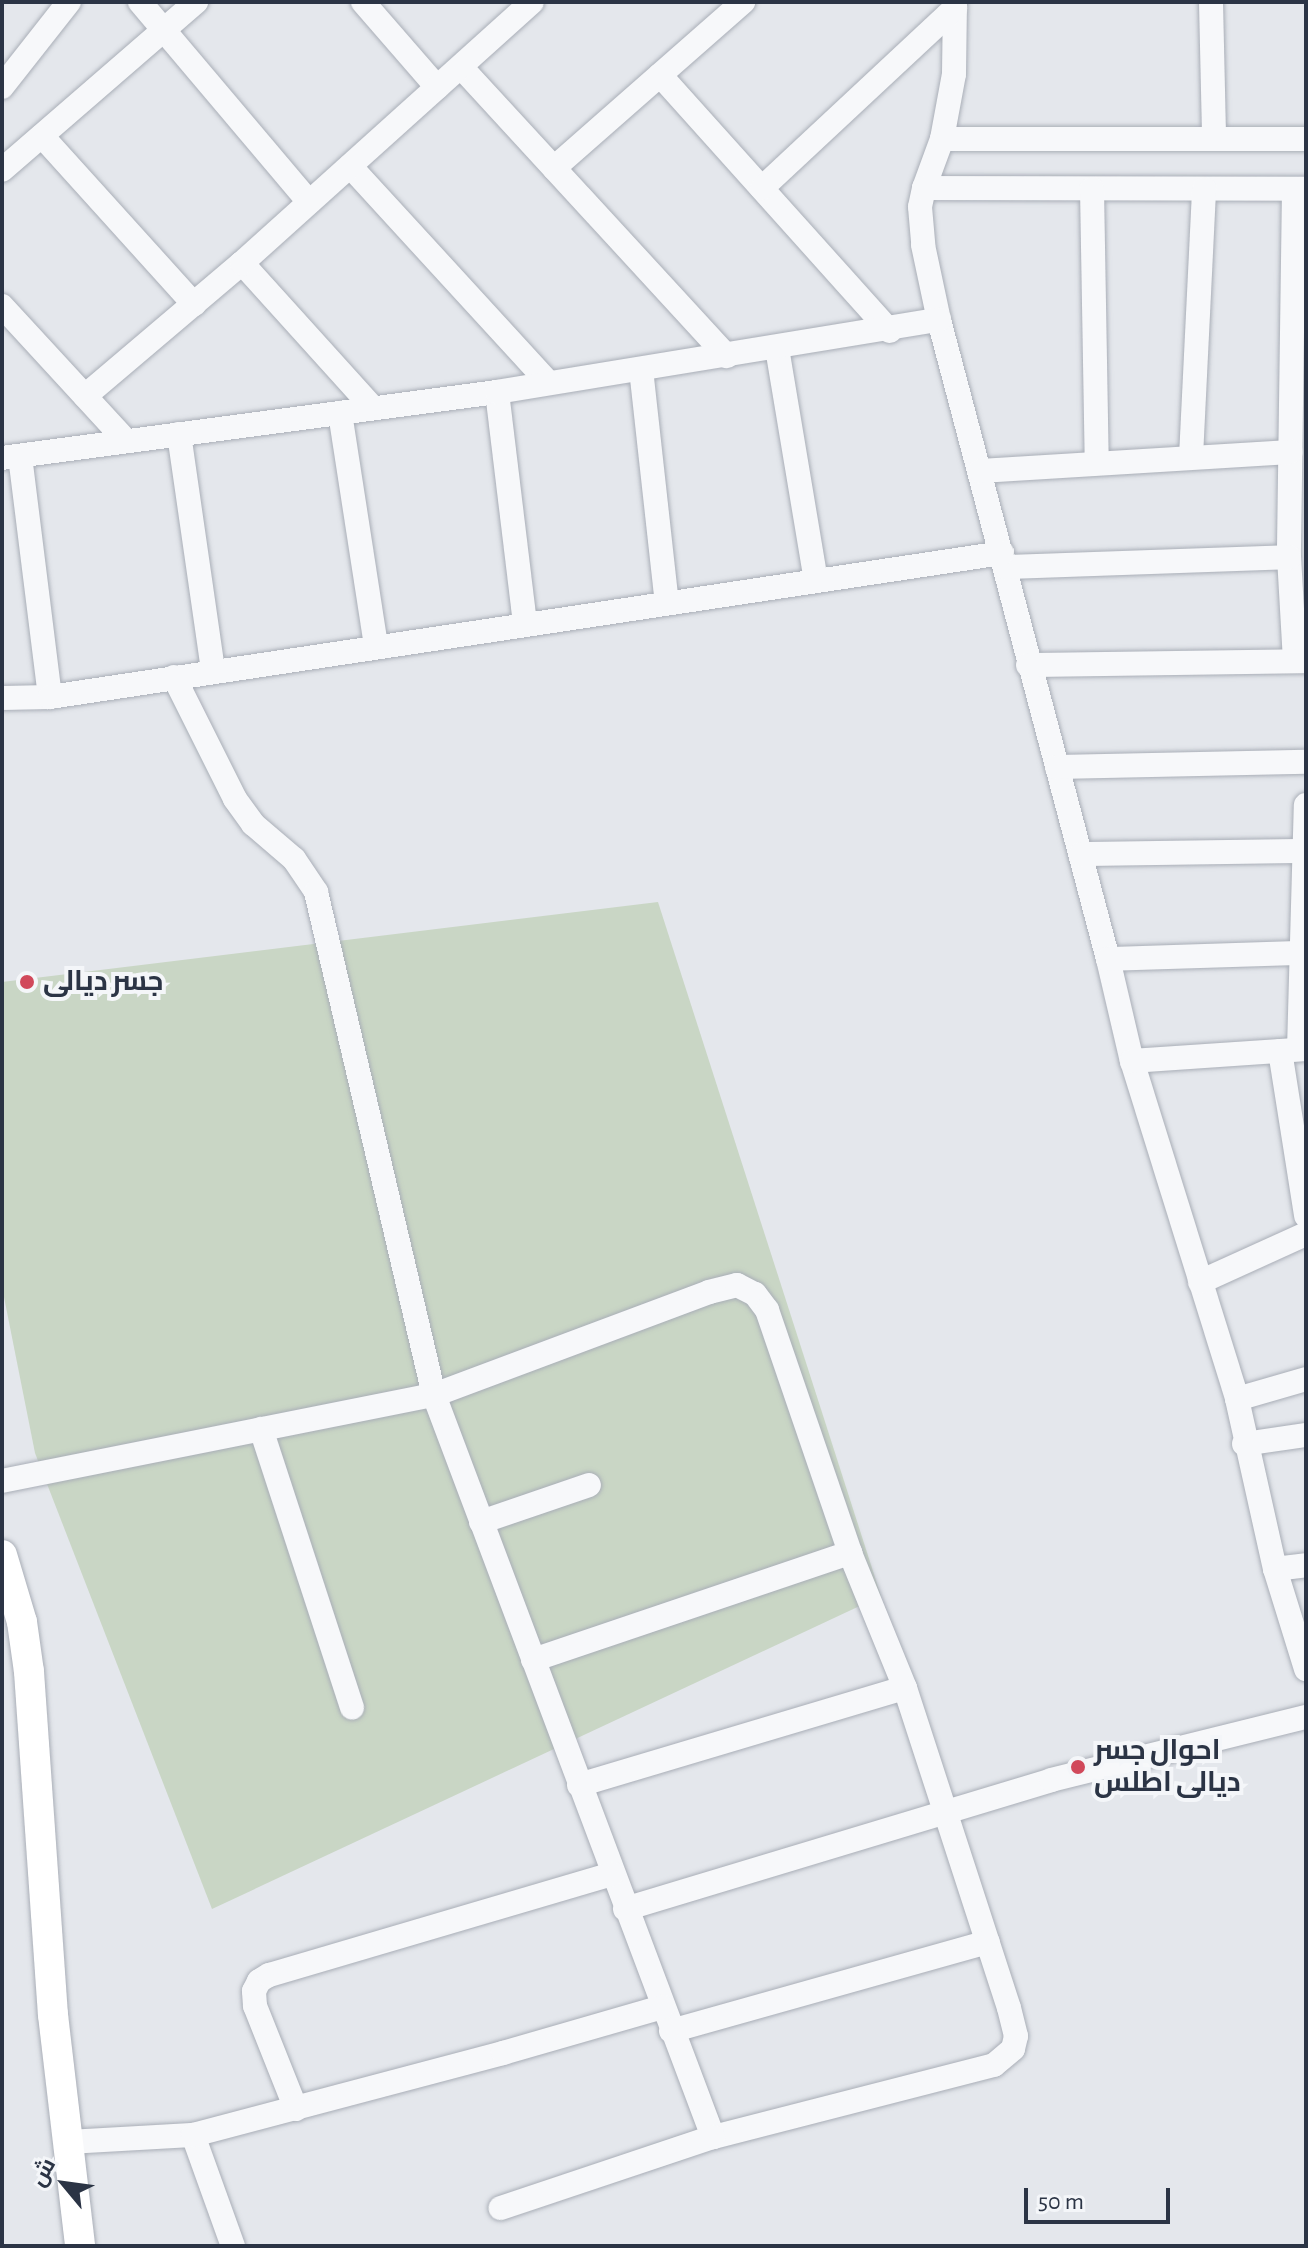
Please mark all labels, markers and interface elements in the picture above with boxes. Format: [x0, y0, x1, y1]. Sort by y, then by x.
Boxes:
place label: جسر ديالى [43, 965, 164, 999]
marker: جسر ديالى [18, 973, 36, 991]
place label: احوال جسر ديالى اطلس [1094, 1734, 1241, 1800]
marker: احوال جسر ديالى اطلس [1069, 1758, 1087, 1776]
north arrow [24, 2144, 104, 2224]
text: ش [27, 2155, 59, 2190]
scale bar [1028, 2172, 1174, 2222]
text: 50 m [1038, 2190, 1084, 2214]

